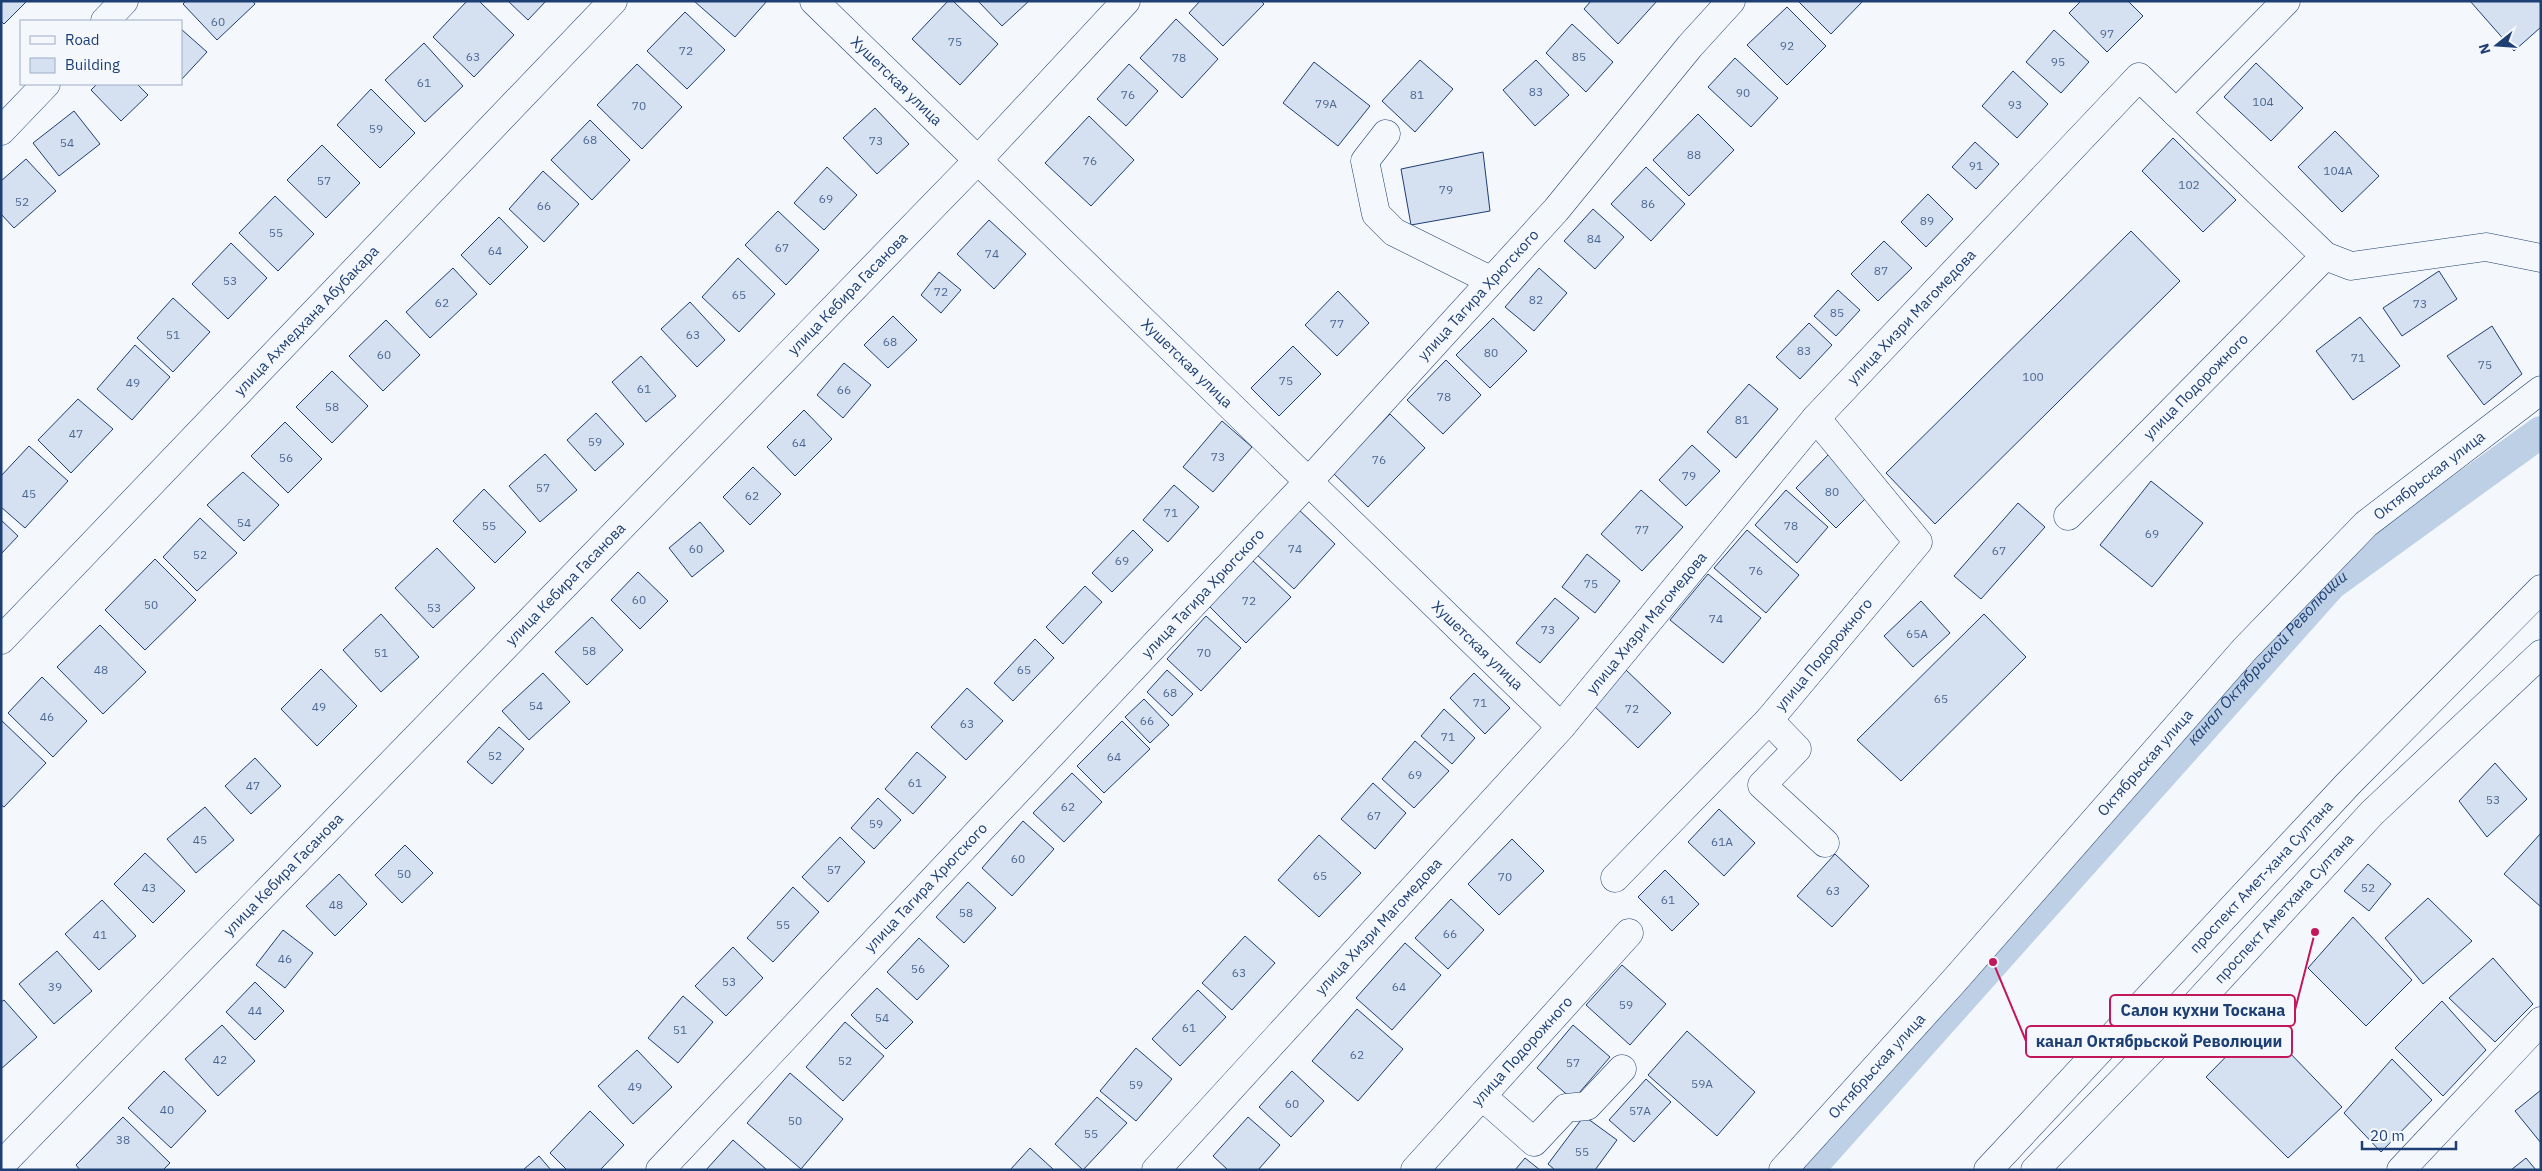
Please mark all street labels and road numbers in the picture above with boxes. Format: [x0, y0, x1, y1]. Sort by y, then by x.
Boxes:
street label: Хушетская улица [847, 32, 947, 130]
street label: улица Тагира Хрюгского [1413, 225, 1543, 364]
street label: улица Кебира Гасанова [784, 228, 911, 359]
street label: улица Ахмедхана Абубакара [230, 241, 383, 400]
street label: улица Хизри Магомедова [1843, 245, 1980, 388]
street label: Хушетская улица [1137, 314, 1237, 412]
street label: улица Подорожного [2139, 329, 2252, 443]
street label: Октябрьская улица [2369, 426, 2489, 524]
street label: улица Кебира Гасанова [501, 518, 629, 649]
street label: улица Тагира Хрюгского [1137, 524, 1268, 662]
street label: улица Хизри Магомедова [1582, 548, 1711, 698]
street label: улица Подорожного [1771, 594, 1876, 715]
street label: Хушетская улица [1428, 597, 1527, 694]
street label: Октябрьская улица [2093, 705, 2197, 820]
street label: проспект Амет-хана Султана [2185, 796, 2337, 957]
street label: улица Кебира Гасанова [219, 809, 347, 940]
street label: улица Тагира Хрюгского [860, 819, 991, 956]
street label: проспект Аметхана Султана [2210, 829, 2357, 987]
street label: улица Хизри Магомедова [1311, 854, 1446, 999]
street label: улица Подорожного [1467, 992, 1576, 1110]
street label: Октябрьская улица [1824, 1009, 1929, 1123]

